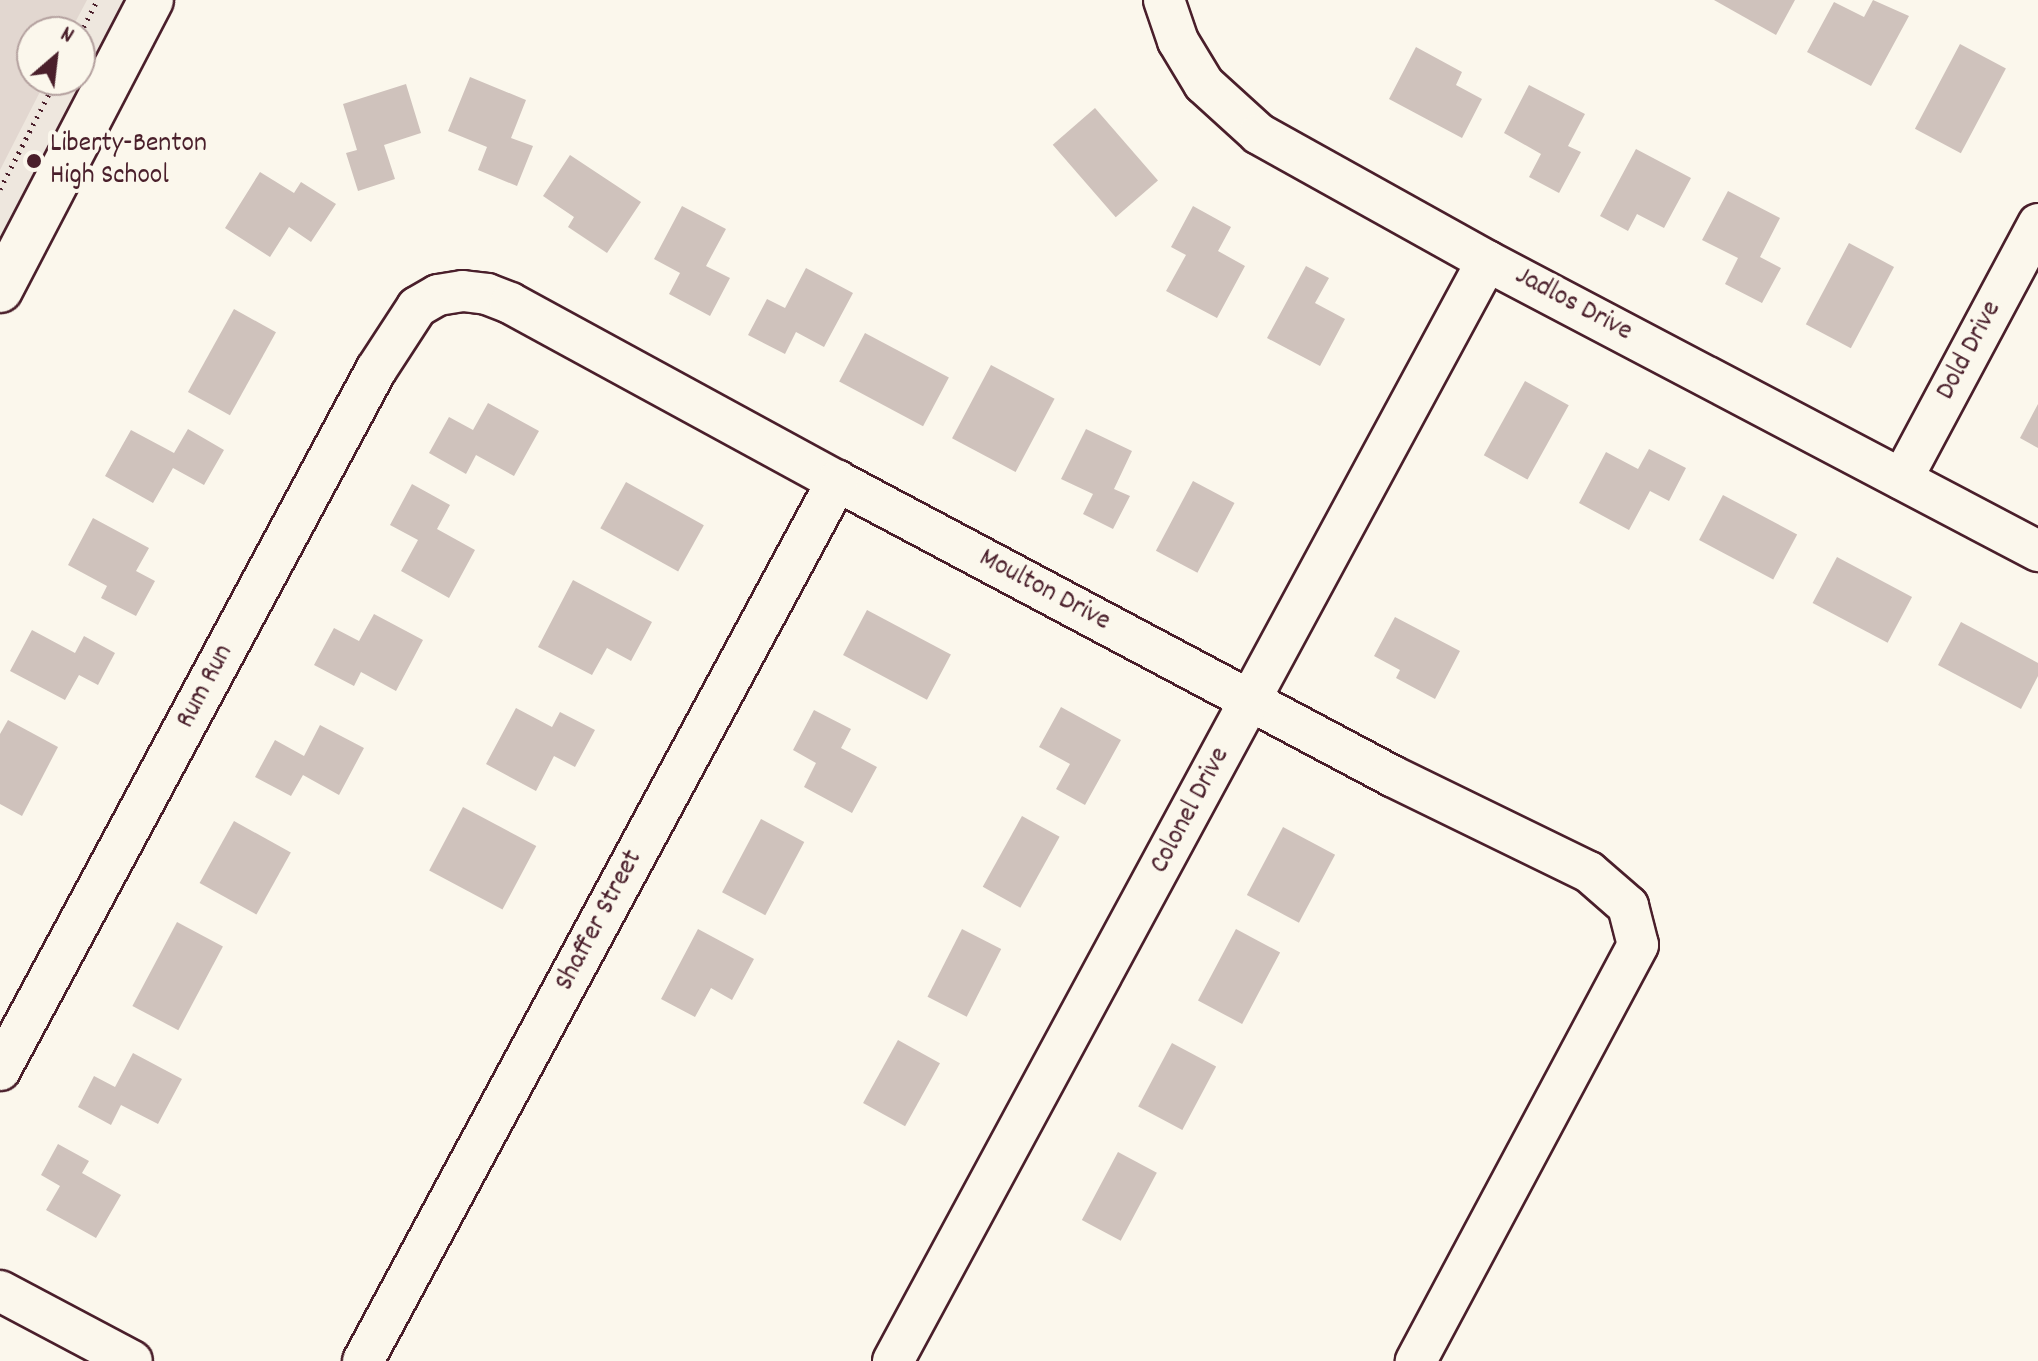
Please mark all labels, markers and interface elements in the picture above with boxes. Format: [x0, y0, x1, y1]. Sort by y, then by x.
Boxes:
north arrow [16, 16, 96, 96]
text: N [54, 20, 79, 52]
place label: Liberty-Benton High School [50, 128, 207, 194]
marker: Liberty-Benton High School [25, 152, 43, 170]
street label: Jadlos Drive [1509, 260, 1637, 350]
street label: Dold Drive [1930, 296, 2010, 406]
street label: Moulton Drive [973, 542, 1115, 640]
street label: Rum Run [170, 639, 242, 735]
street label: Colonel Drive [1144, 742, 1238, 880]
street label: Shaffer Street [549, 845, 651, 997]

